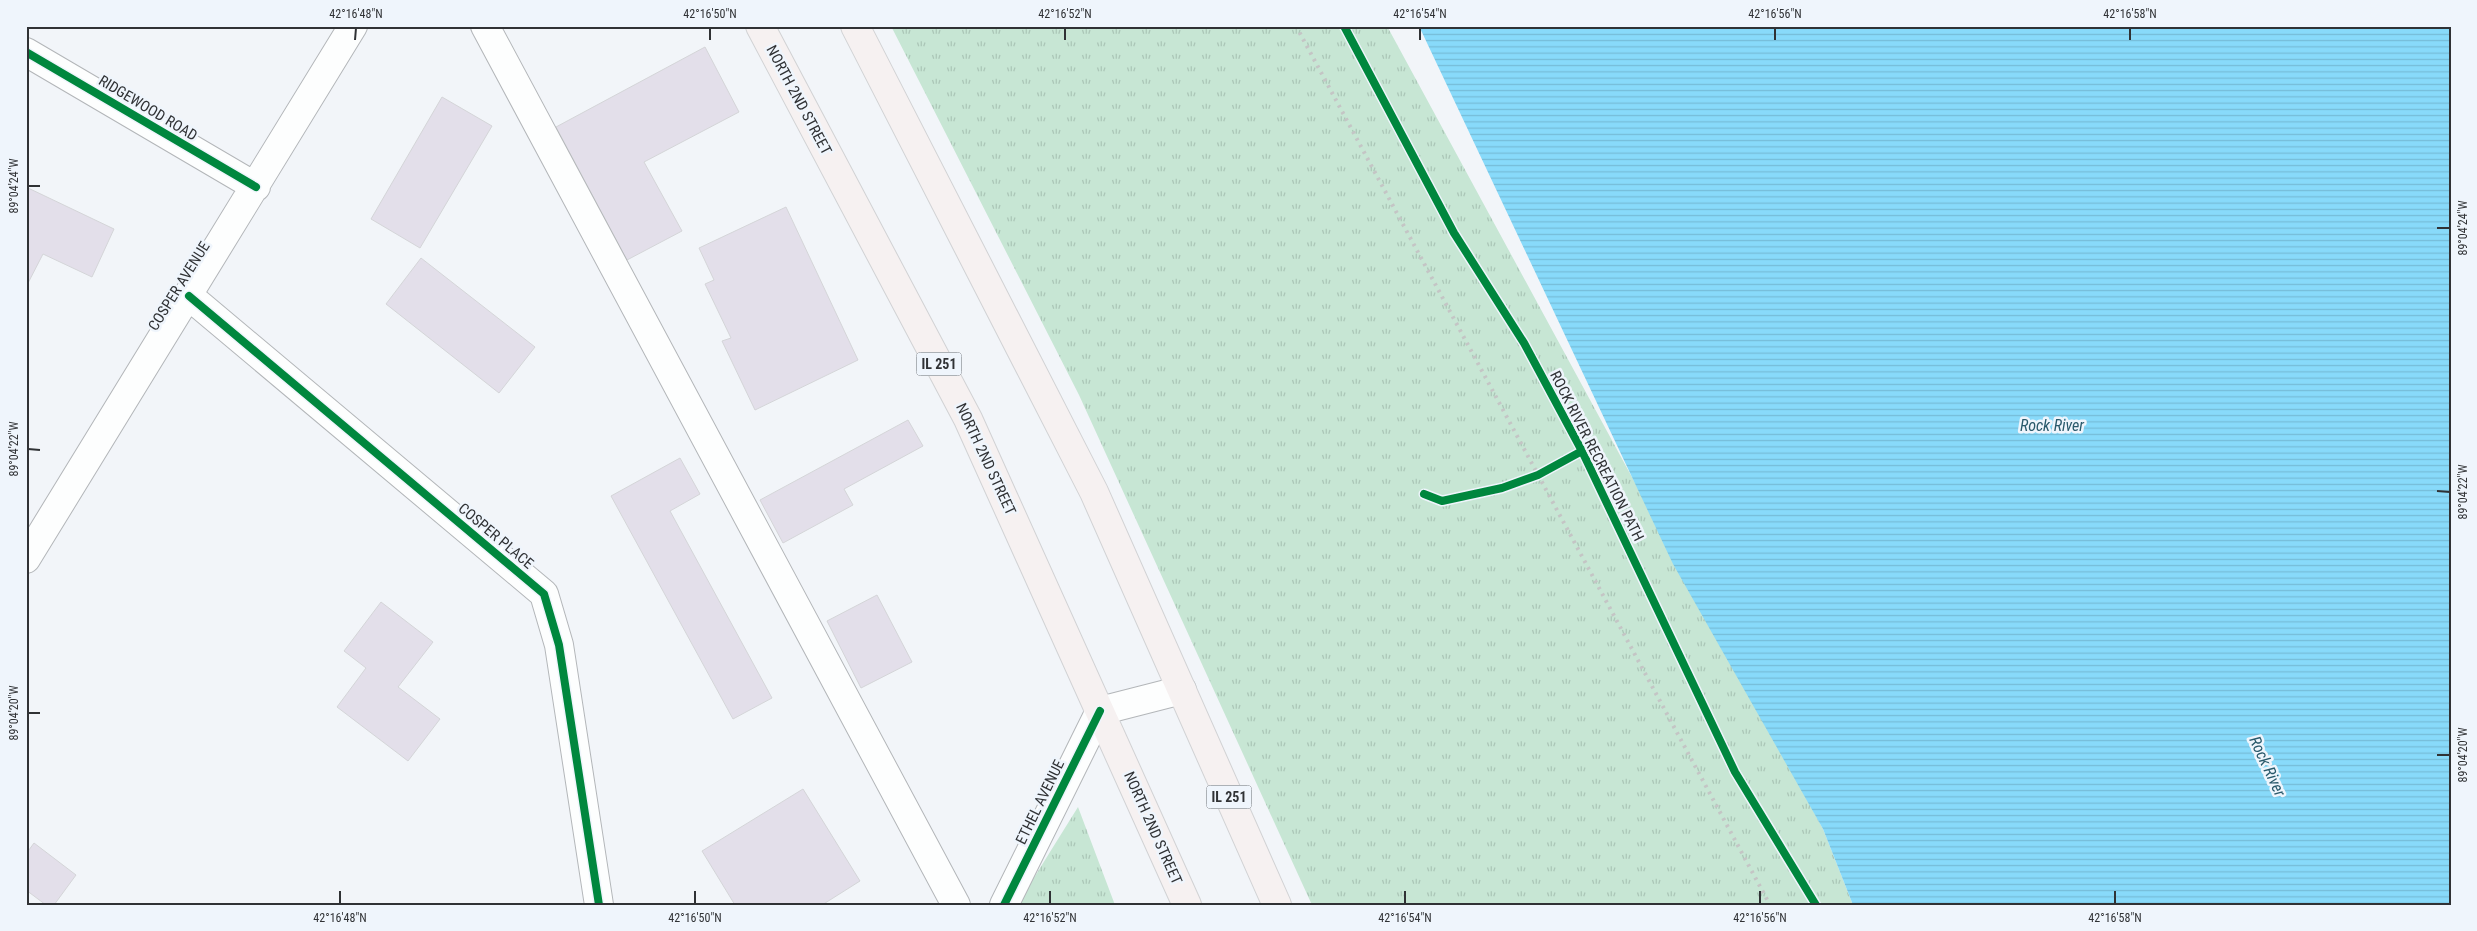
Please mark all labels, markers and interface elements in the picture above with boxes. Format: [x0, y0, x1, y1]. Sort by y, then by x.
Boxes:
text: 42°16'48"N [329, 7, 383, 21]
text: 42°16'50"N [683, 7, 737, 21]
text: 42°16'52"N [1038, 7, 1092, 21]
text: 42°16'54"N [1393, 7, 1447, 21]
text: 42°16'56"N [1748, 7, 1802, 21]
text: 42°16'58"N [2103, 7, 2157, 21]
street label: NORTH 2ND STREET [763, 42, 836, 158]
street label: RIDGEWOOD ROAD [95, 71, 201, 145]
text: 89°04'24"W [7, 158, 21, 214]
text: 89°04'24"W [2456, 200, 2470, 256]
street label: COSPER AVENUE [144, 238, 214, 334]
road number: IL 251 [916, 352, 962, 376]
street label: ROCK RIVER RECREATION PATH [1546, 368, 1648, 544]
street label: NORTH 2ND STREET [952, 400, 1020, 518]
water label: Rock River [2020, 416, 2085, 435]
text: 89°04'22"W [7, 421, 21, 477]
text: 89°04'22"W [2456, 464, 2470, 520]
street label: COSPER PLACE [455, 499, 537, 573]
text: 89°04'20"W [7, 685, 21, 741]
text: 89°04'20"W [2456, 727, 2470, 783]
water label: Rock River [2245, 733, 2290, 800]
street label: ETHEL AVENUE [1012, 757, 1068, 847]
street label: NORTH 2ND STREET [1120, 769, 1186, 887]
road number: IL 251 [1206, 786, 1252, 809]
text: 42°16'48"N [313, 911, 367, 925]
text: 42°16'50"N [668, 911, 722, 925]
text: 42°16'52"N [1023, 911, 1077, 925]
text: 42°16'54"N [1378, 911, 1432, 925]
text: 42°16'56"N [1733, 911, 1787, 925]
text: 42°16'58"N [2088, 911, 2142, 925]

